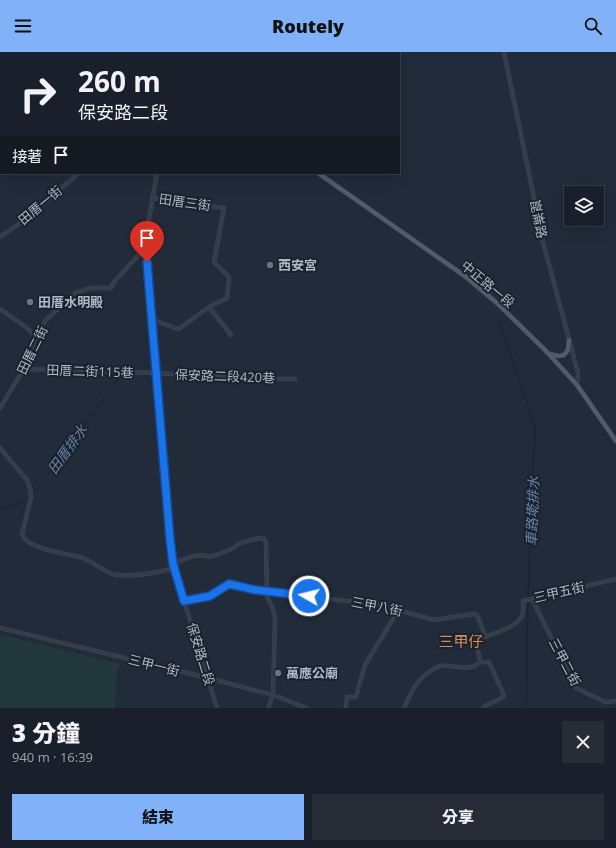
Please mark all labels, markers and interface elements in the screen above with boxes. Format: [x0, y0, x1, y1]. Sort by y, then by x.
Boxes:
text: Routely [272, 14, 344, 38]
icon: menu [12, 15, 34, 37]
icon: search [582, 15, 604, 37]
text: 260 m [78, 62, 161, 100]
icon: right [12, 68, 64, 120]
text: 保安路二段 [78, 100, 168, 124]
icon: arrive [50, 144, 72, 166]
text: 接著 [12, 146, 42, 166]
street label: 田厝一街 [14, 181, 66, 229]
map controls [564, 186, 604, 226]
button: layers [564, 186, 604, 226]
street label: 田厝三街 [158, 189, 212, 215]
street label: 崑崙路 [526, 198, 552, 240]
pin [130, 221, 164, 262]
icon: arrive [136, 227, 158, 249]
place label: 西安宮 [278, 256, 317, 274]
street label: 中正路一段 [457, 256, 519, 312]
marker: 西安宮 [265, 260, 275, 270]
place label: 田厝水明殿 [38, 293, 103, 311]
marker: 田厝水明殿 [25, 297, 35, 307]
street label: 田厝二街 [13, 323, 51, 377]
street label: 田厝二街115巷 [46, 360, 134, 382]
street label: 保安路二段420巷 [175, 365, 275, 387]
water label: 田厝排水 [43, 420, 92, 477]
water label: 車路墘排水 [521, 475, 543, 546]
position arrow [288, 575, 330, 617]
street label: 三甲五街 [532, 577, 586, 607]
street label: 三甲八街 [350, 592, 404, 620]
street label: 保安路二段 [183, 620, 219, 688]
district label: 三甲仔 [438, 631, 484, 651]
street label: 三甲二街 [545, 635, 585, 689]
street label: 三甲一街 [127, 650, 181, 680]
place label: 萬應公廟 [286, 664, 338, 682]
marker: 萬應公廟 [273, 668, 283, 678]
text: 3 分鐘 [12, 716, 80, 749]
button: close [562, 721, 604, 763]
text: 940 m · 16:39 [12, 748, 93, 766]
button: 結束 [12, 794, 304, 840]
button: 分享 [312, 794, 604, 840]

